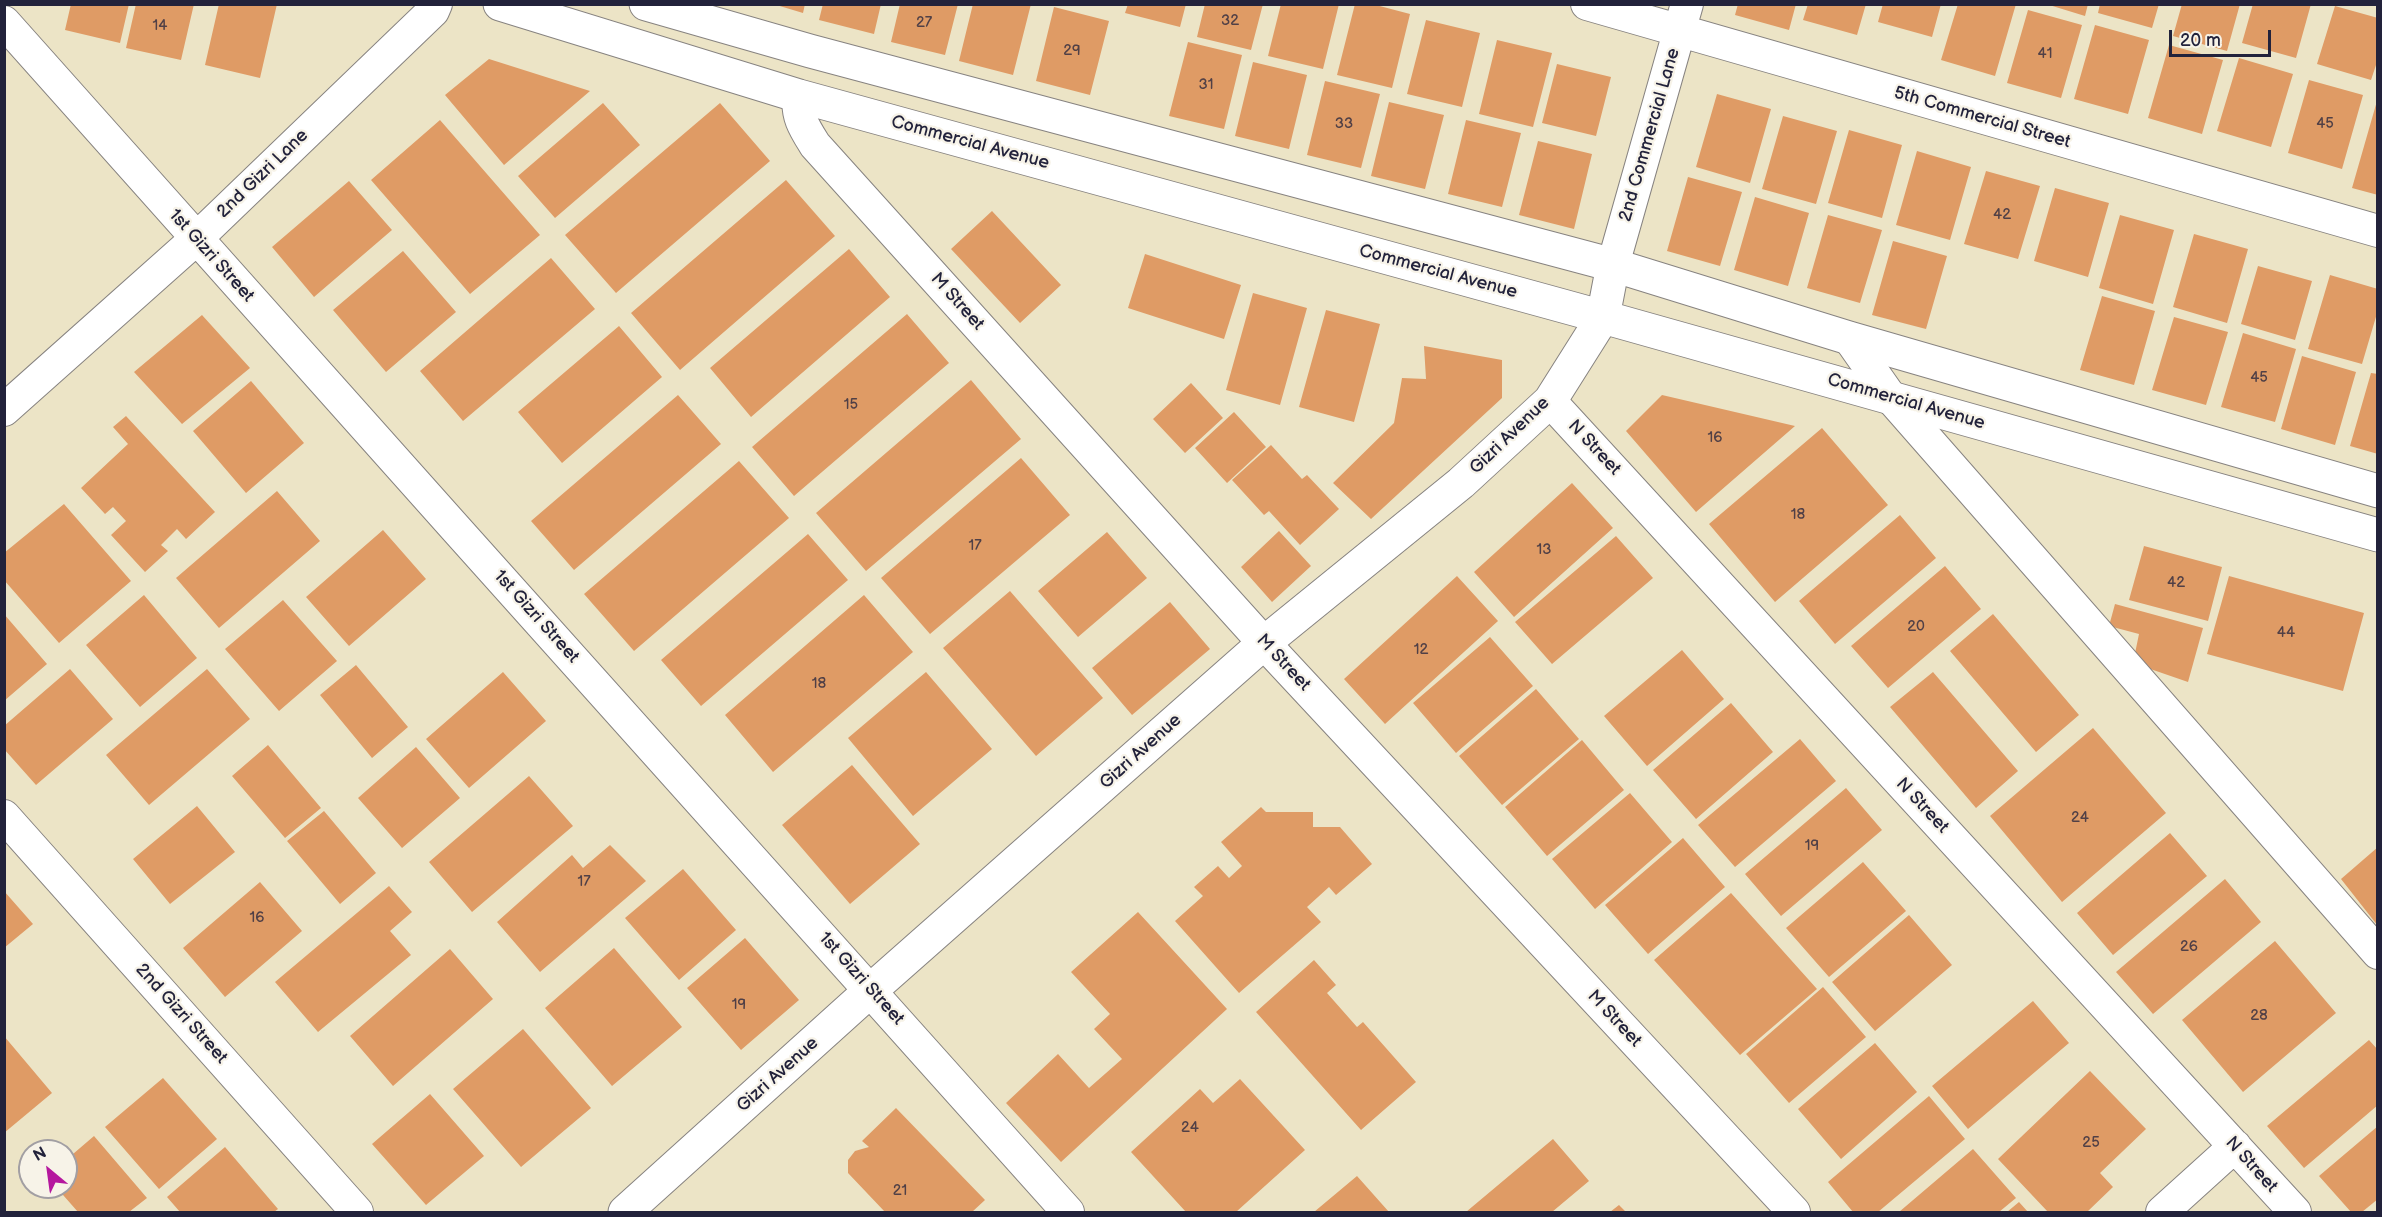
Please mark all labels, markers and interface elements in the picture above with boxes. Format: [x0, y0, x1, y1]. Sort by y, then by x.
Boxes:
house number: 32 [1221, 12, 1239, 30]
house number: 27 [916, 14, 932, 32]
house number: 14 [153, 17, 167, 35]
scale bar [2172, 18, 2274, 56]
text: 20 m [2180, 30, 2221, 51]
house number: 29 [1063, 42, 1081, 60]
house number: 41 [2038, 45, 2052, 63]
street label: 2nd Commercial Lane [1615, 46, 1685, 224]
house number: 31 [1198, 76, 1214, 94]
street label: 5th Commercial Street [1891, 82, 2073, 154]
street label: Commercial Avenue [889, 111, 1051, 175]
house number: 33 [1335, 115, 1353, 133]
house number: 45 [2316, 115, 2334, 133]
street label: 2nd Gizri Lane [213, 125, 313, 223]
street label: 1st Gizri Street [164, 205, 258, 307]
house number: 42 [1993, 206, 2011, 224]
street label: Commercial Avenue [1357, 240, 1519, 304]
street label: M Street [926, 269, 988, 335]
street label: Commercial Avenue [1825, 369, 1987, 435]
house number: 45 [2250, 369, 2268, 387]
street label: Gizri Avenue [1466, 393, 1554, 479]
house number: 15 [844, 396, 858, 414]
street label: N Street [1563, 416, 1625, 480]
house number: 16 [1708, 429, 1722, 447]
house number: 18 [1791, 506, 1805, 524]
house number: 17 [968, 537, 982, 555]
house number: 13 [1536, 541, 1552, 559]
street label: 1st Gizri Street [489, 566, 583, 668]
house number: 42 [2167, 574, 2185, 592]
house number: 20 [1907, 618, 1925, 636]
house number: 44 [2277, 624, 2295, 642]
street label: M Street [1251, 630, 1315, 696]
house number: 12 [1414, 641, 1428, 659]
house number: 18 [812, 675, 826, 693]
street label: Gizri Avenue [1096, 710, 1186, 794]
street label: N Street [1891, 774, 1953, 838]
house number: 24 [2071, 809, 2089, 827]
house number: 19 [1805, 837, 1819, 855]
house number: 17 [577, 873, 591, 891]
house number: 16 [250, 909, 264, 927]
street label: 1st Gizri Street [814, 928, 908, 1030]
house number: 26 [2180, 938, 2198, 956]
street label: 2nd Gizri Street [130, 959, 232, 1069]
street label: M Street [1582, 986, 1646, 1052]
house number: 19 [732, 996, 746, 1014]
house number: 28 [2250, 1007, 2268, 1025]
street label: Gizri Avenue [733, 1033, 823, 1117]
house number: 24 [1181, 1119, 1199, 1137]
street label: N Street [2220, 1133, 2282, 1197]
house number: 25 [2082, 1134, 2100, 1152]
north arrow [18, 1139, 78, 1199]
text: N [30, 1143, 50, 1166]
house number: 21 [893, 1182, 907, 1200]

